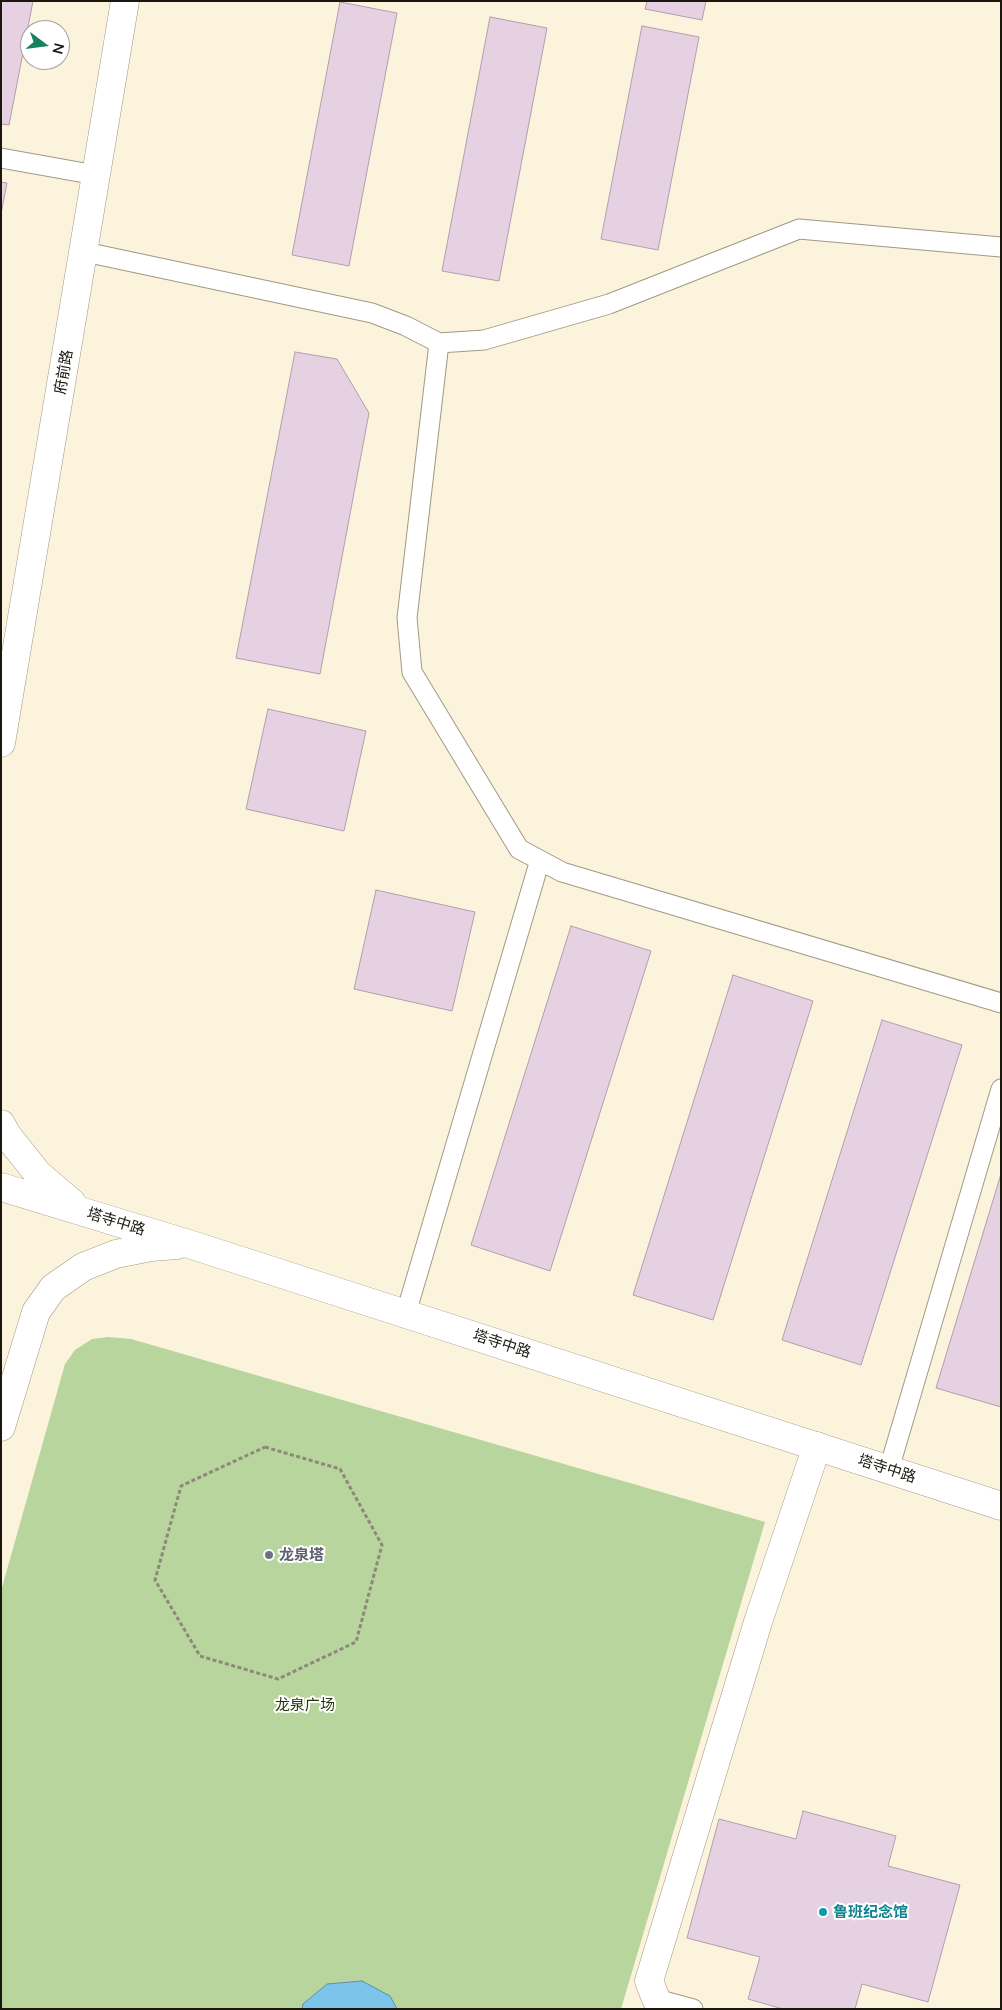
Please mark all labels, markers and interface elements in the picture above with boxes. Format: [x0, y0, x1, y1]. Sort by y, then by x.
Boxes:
north arrow [20, 20, 70, 70]
text: N [48, 41, 69, 56]
street label: 府前路 [51, 348, 77, 396]
street label: 塔寺中路 [85, 1205, 147, 1239]
street label: 塔寺中路 [471, 1326, 533, 1362]
street label: 塔寺中路 [856, 1451, 918, 1487]
place label: 龙泉塔 [279, 1546, 324, 1564]
marker: 龙泉塔 [263, 1549, 275, 1561]
park label: 龙泉广场 [275, 1696, 335, 1714]
place label: 鲁班纪念馆 [833, 1903, 908, 1921]
marker: 鲁班纪念馆 [817, 1906, 829, 1918]

